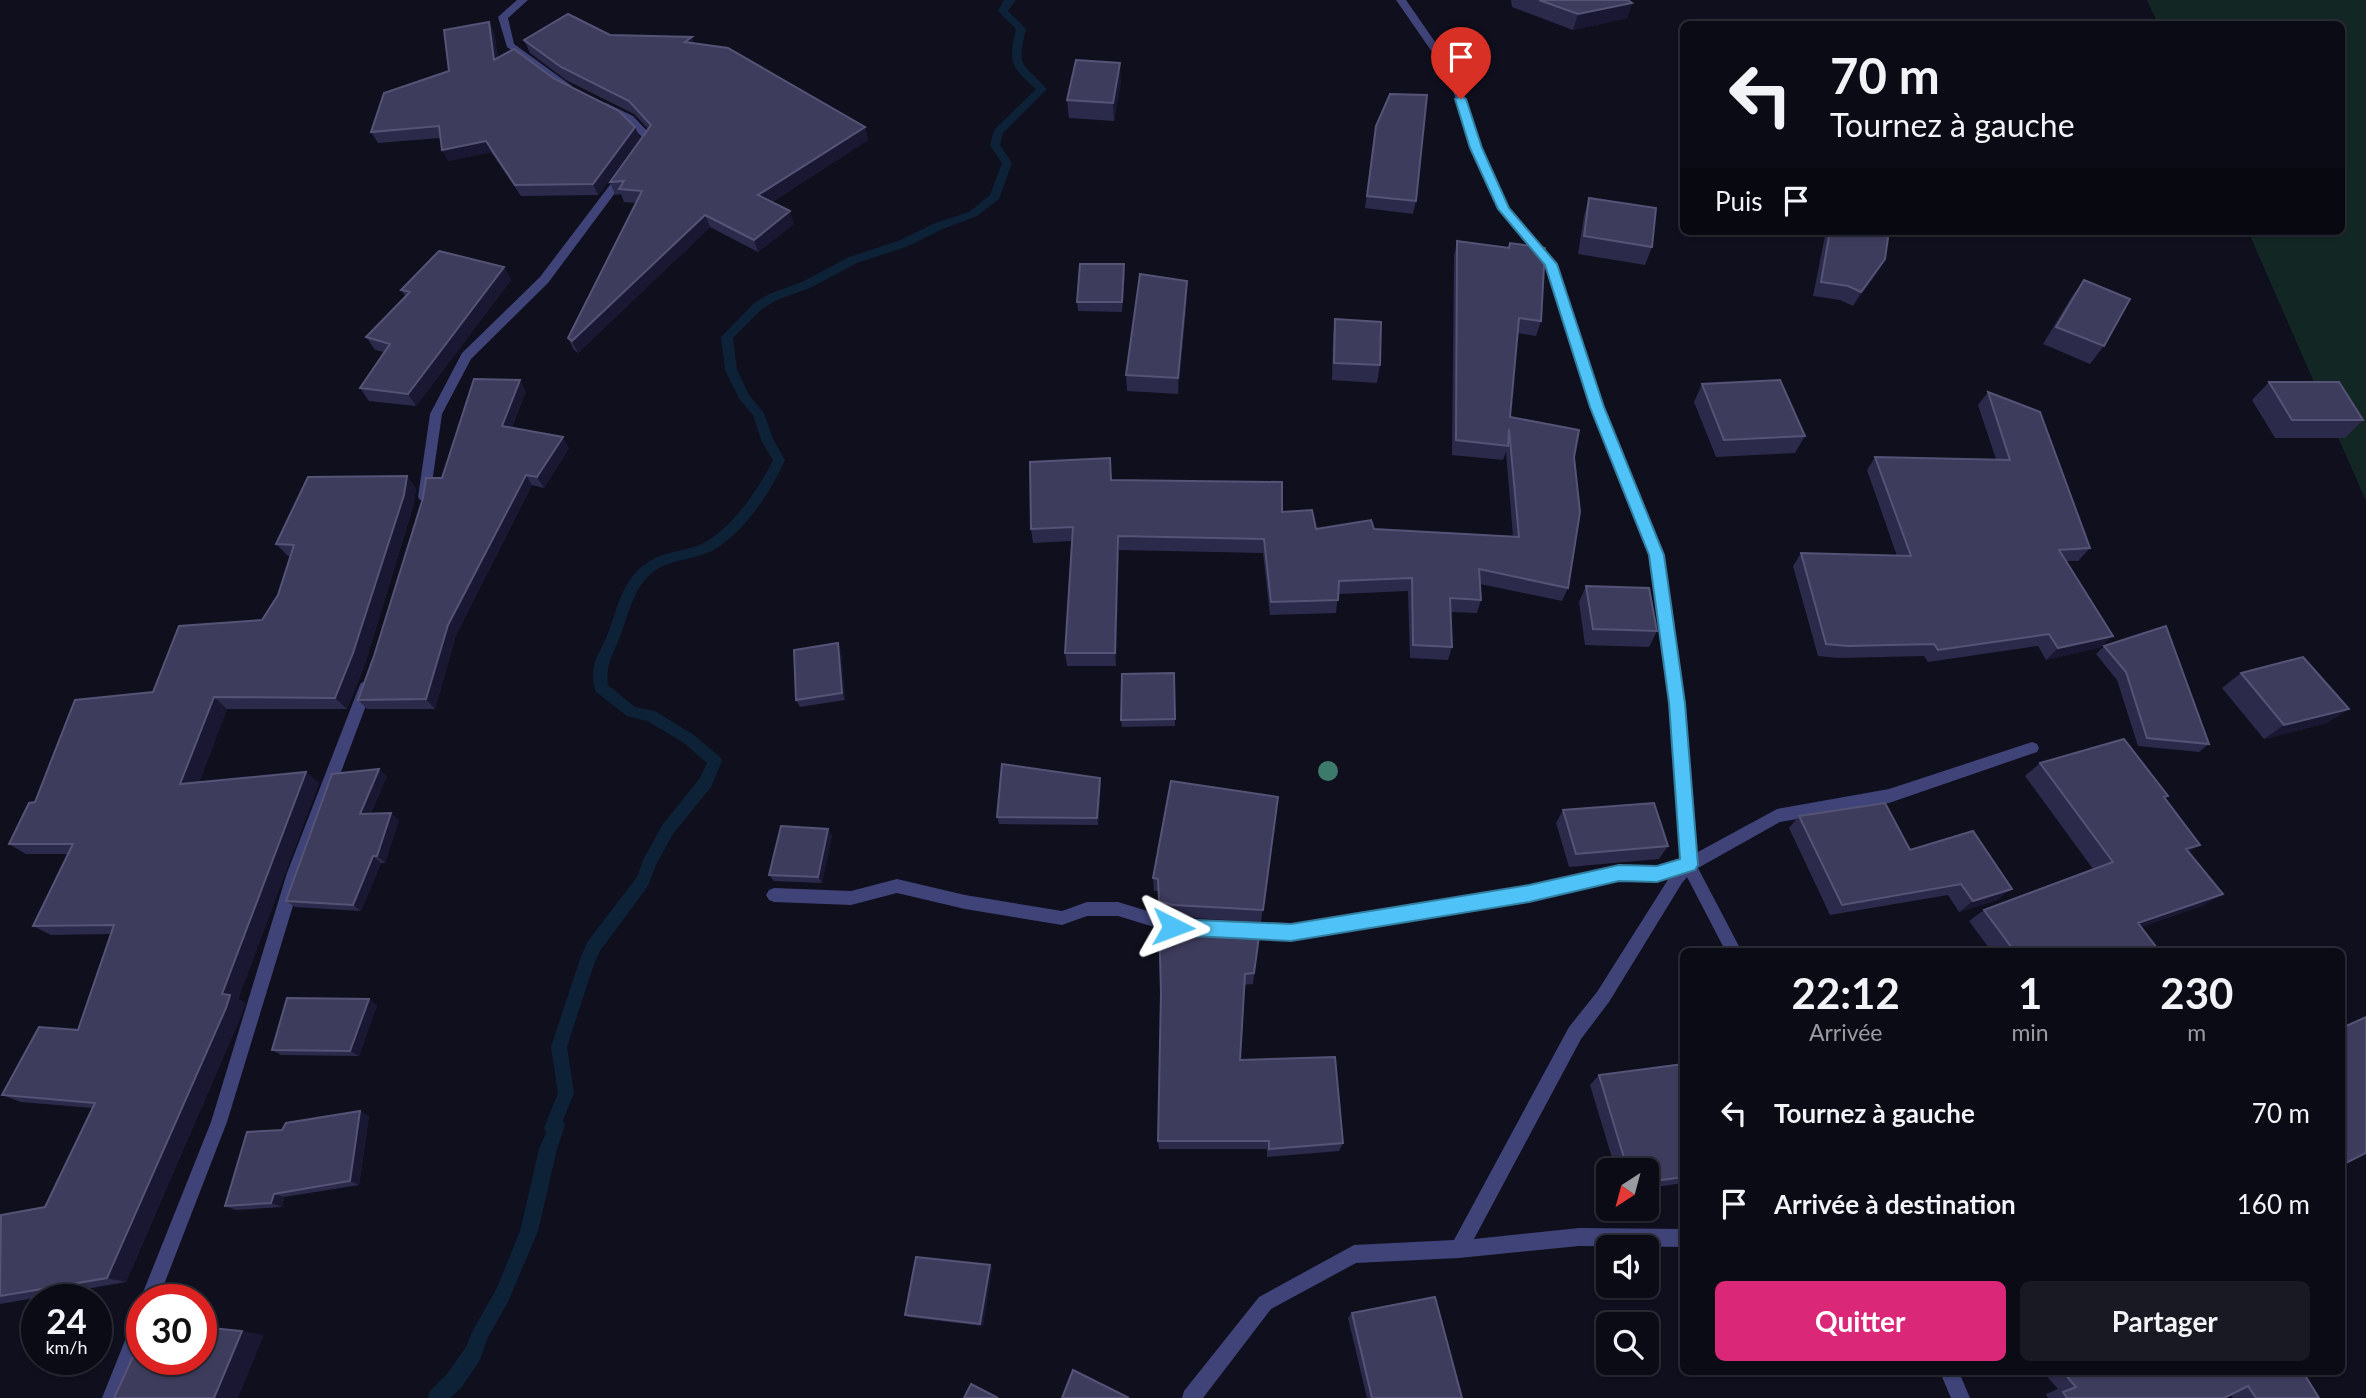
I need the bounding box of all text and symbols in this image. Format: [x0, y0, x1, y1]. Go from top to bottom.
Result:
pin [1431, 27, 1491, 99]
icon: arrive [1442, 38, 1480, 76]
text: 70 m [1830, 46, 1940, 104]
icon: left [1715, 49, 1806, 140]
text: Tournez à gauche [1830, 105, 2075, 144]
icon: arrive [1777, 182, 1815, 220]
text: Puis [1715, 185, 1763, 217]
position arrow [1136, 890, 1210, 964]
text: 22:12 [1792, 968, 1900, 1018]
text: 1 [2018, 968, 2042, 1018]
text: 230 [2160, 968, 2233, 1018]
text: Arrivée [1809, 1018, 1883, 1046]
text: min [2011, 1018, 2049, 1046]
text: m [2187, 1018, 2206, 1046]
icon: left [1715, 1094, 1753, 1132]
text: Tournez à gauche [1774, 1097, 1975, 1129]
text: 70 m [2252, 1097, 2310, 1129]
north arrow [1596, 1158, 1659, 1222]
map controls [1596, 1158, 1659, 1375]
icon: arrive [1715, 1185, 1753, 1223]
text: Arrivée à destination [1774, 1188, 2016, 1220]
text: 160 m [2237, 1188, 2310, 1220]
button: sound [1596, 1235, 1659, 1298]
button: Quitter [1715, 1281, 2006, 1361]
button: Partager [2020, 1281, 2310, 1361]
speed limit sign: 30 [126, 1284, 217, 1375]
text: 24 [46, 1299, 87, 1341]
button: search [1596, 1312, 1659, 1375]
text: km/h [45, 1336, 88, 1358]

